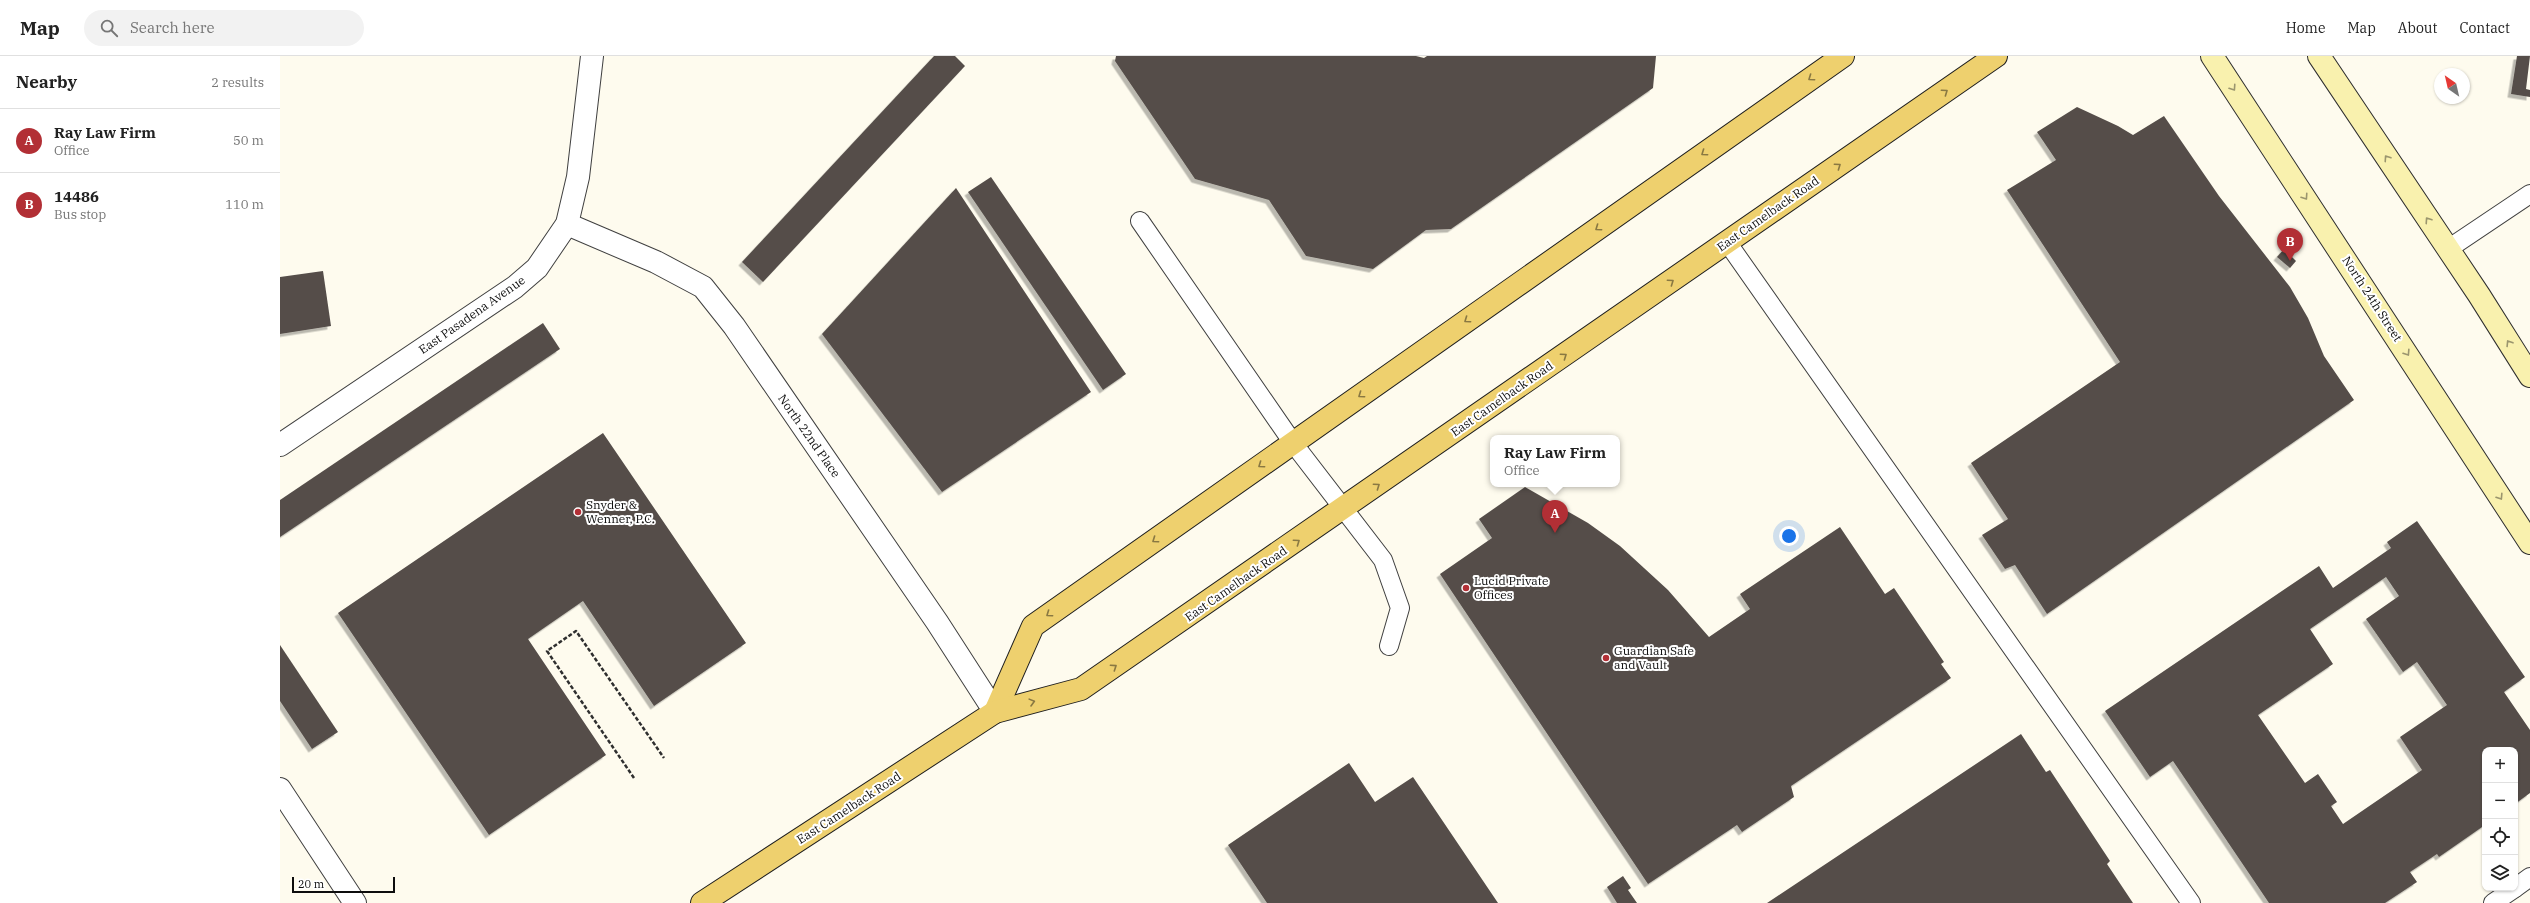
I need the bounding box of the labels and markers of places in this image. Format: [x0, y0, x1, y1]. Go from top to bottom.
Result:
pin: B [2277, 228, 2303, 261]
place label: Snyder & Wenner, P.C. [586, 497, 655, 526]
pin: A [1542, 500, 1568, 533]
marker: Snyder & Wenner, P.C. [573, 507, 583, 517]
place label: Lucid Private Offices [1474, 573, 1548, 602]
marker: Lucid Private Offices [1461, 583, 1471, 593]
place label: Guardian Safe and Vault [1614, 643, 1694, 672]
marker: Guardian Safe and Vault [1601, 653, 1611, 663]

